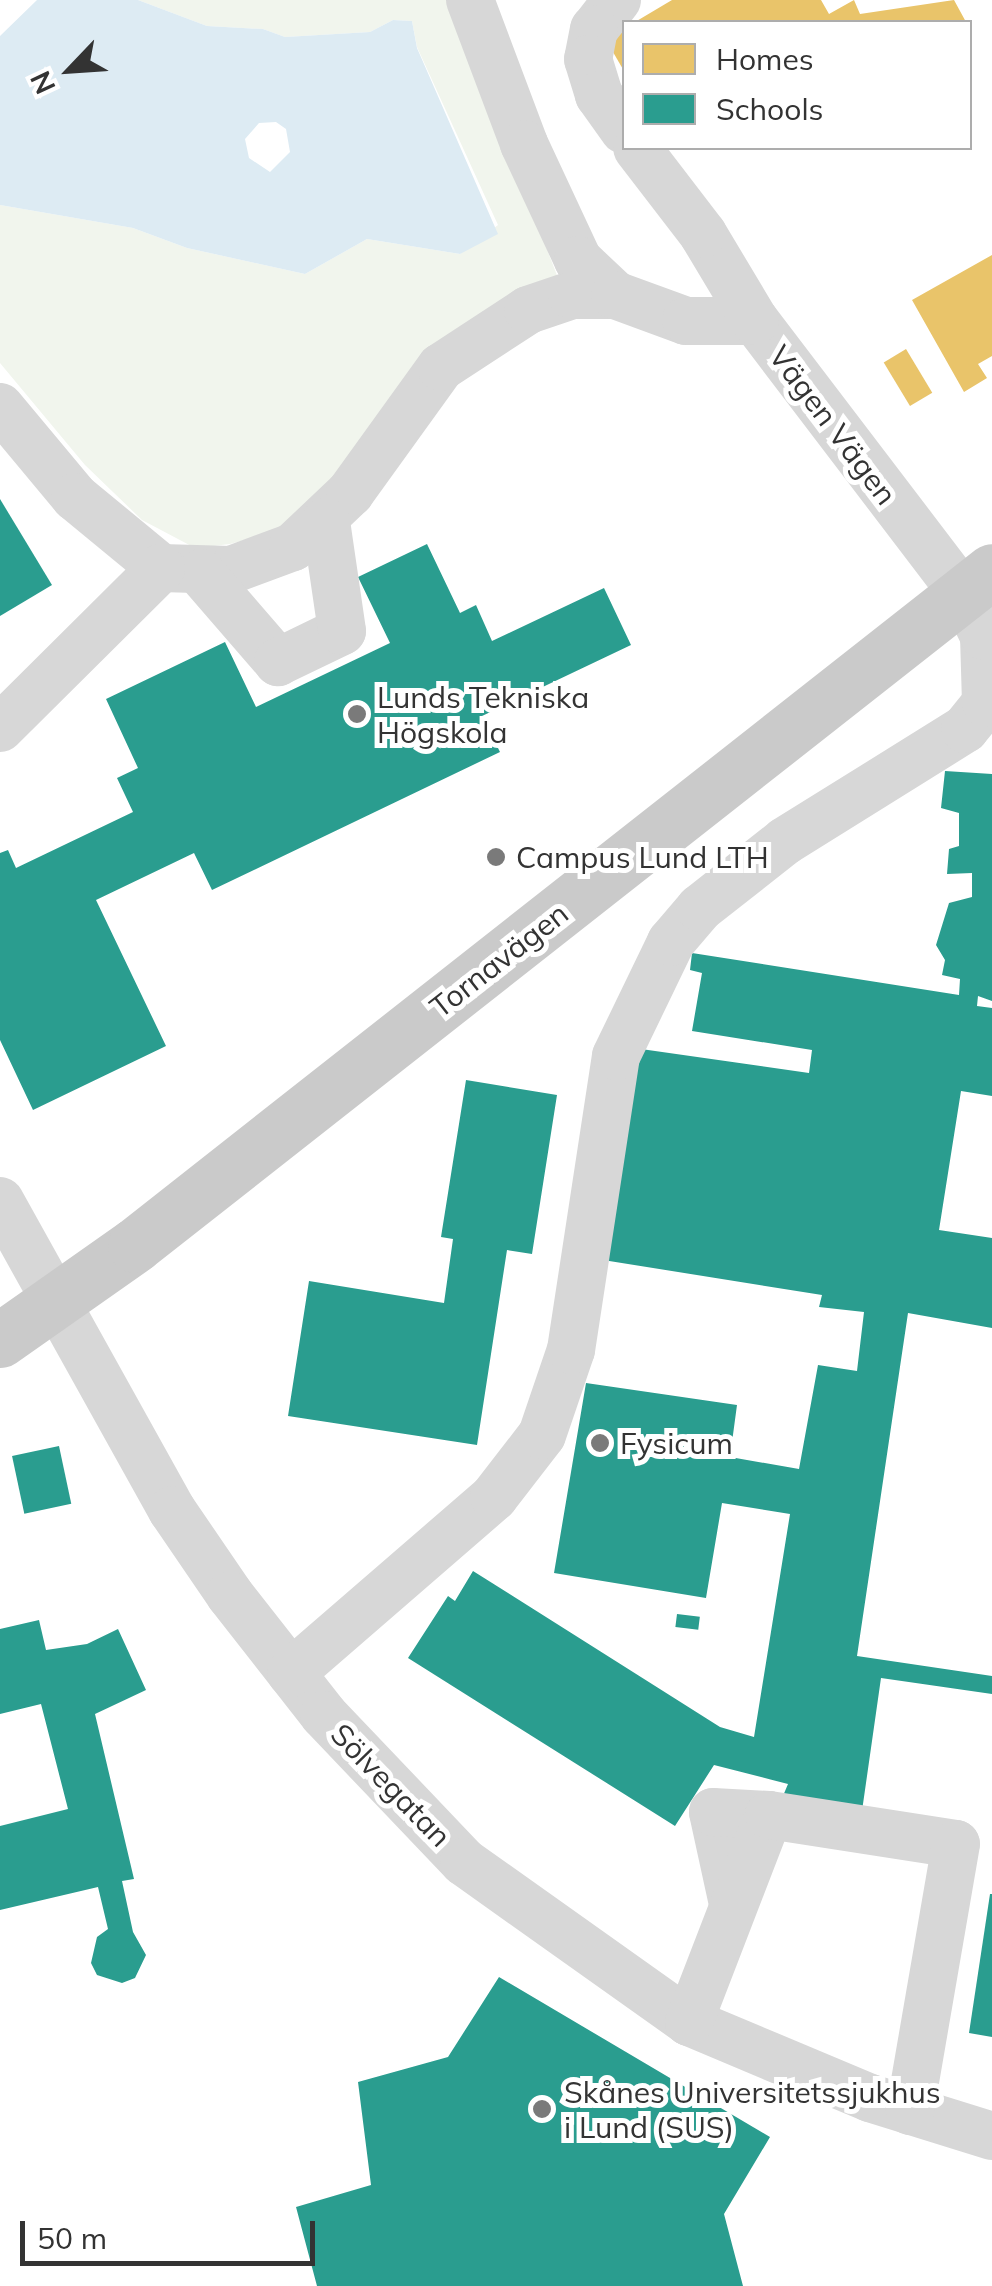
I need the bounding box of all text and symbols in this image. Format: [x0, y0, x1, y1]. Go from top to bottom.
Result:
north arrow [20, 20, 120, 120]
legend [622, 20, 972, 150]
text: Homes [716, 40, 814, 78]
text: N [22, 66, 63, 100]
text: Schools [716, 90, 823, 128]
street label: Vägen Vägen [762, 338, 904, 512]
place label: Lunds Tekniska Högskola [377, 679, 589, 750]
marker: Lunds Tekniska Högskola [346, 703, 368, 725]
place label: Campus Lund LTH [516, 839, 769, 875]
marker: Campus Lund LTH [485, 846, 507, 868]
street label: Tornavägen [423, 895, 575, 1025]
place label: Fysicum [620, 1425, 733, 1461]
marker: Fysicum [589, 1432, 611, 1454]
street label: Sölvegatan [323, 1716, 459, 1854]
place label: Skånes Universitetssjukhus i Lund (SUS) [564, 2074, 941, 2144]
marker: Skånes Universitetssjukhus i Lund (SUS) [529, 2096, 555, 2122]
scale bar [25, 2201, 320, 2263]
text: 50 m [37, 2219, 107, 2257]

